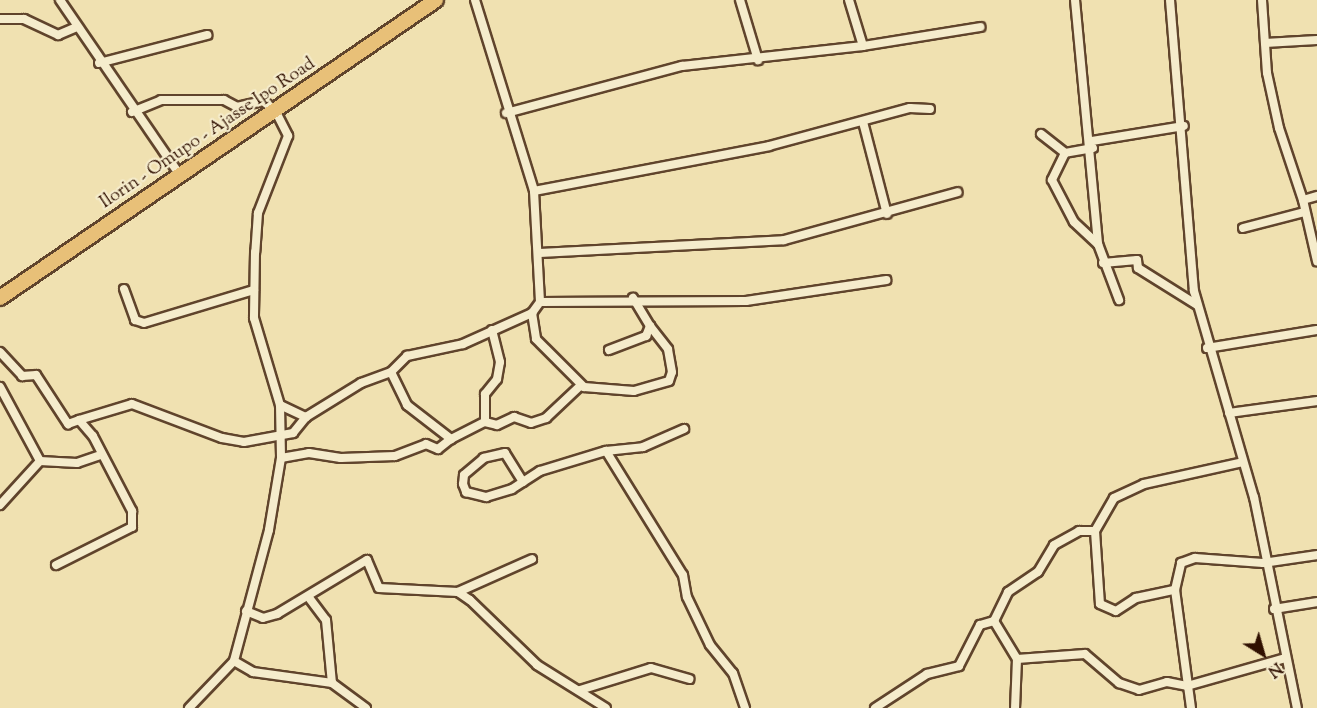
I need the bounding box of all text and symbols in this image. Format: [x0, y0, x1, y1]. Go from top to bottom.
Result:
street label: Ilorin - Omupo - Ajasse Ipo Road [96, 54, 320, 214]
north arrow [1233, 624, 1293, 684]
text: N [1262, 656, 1286, 682]

